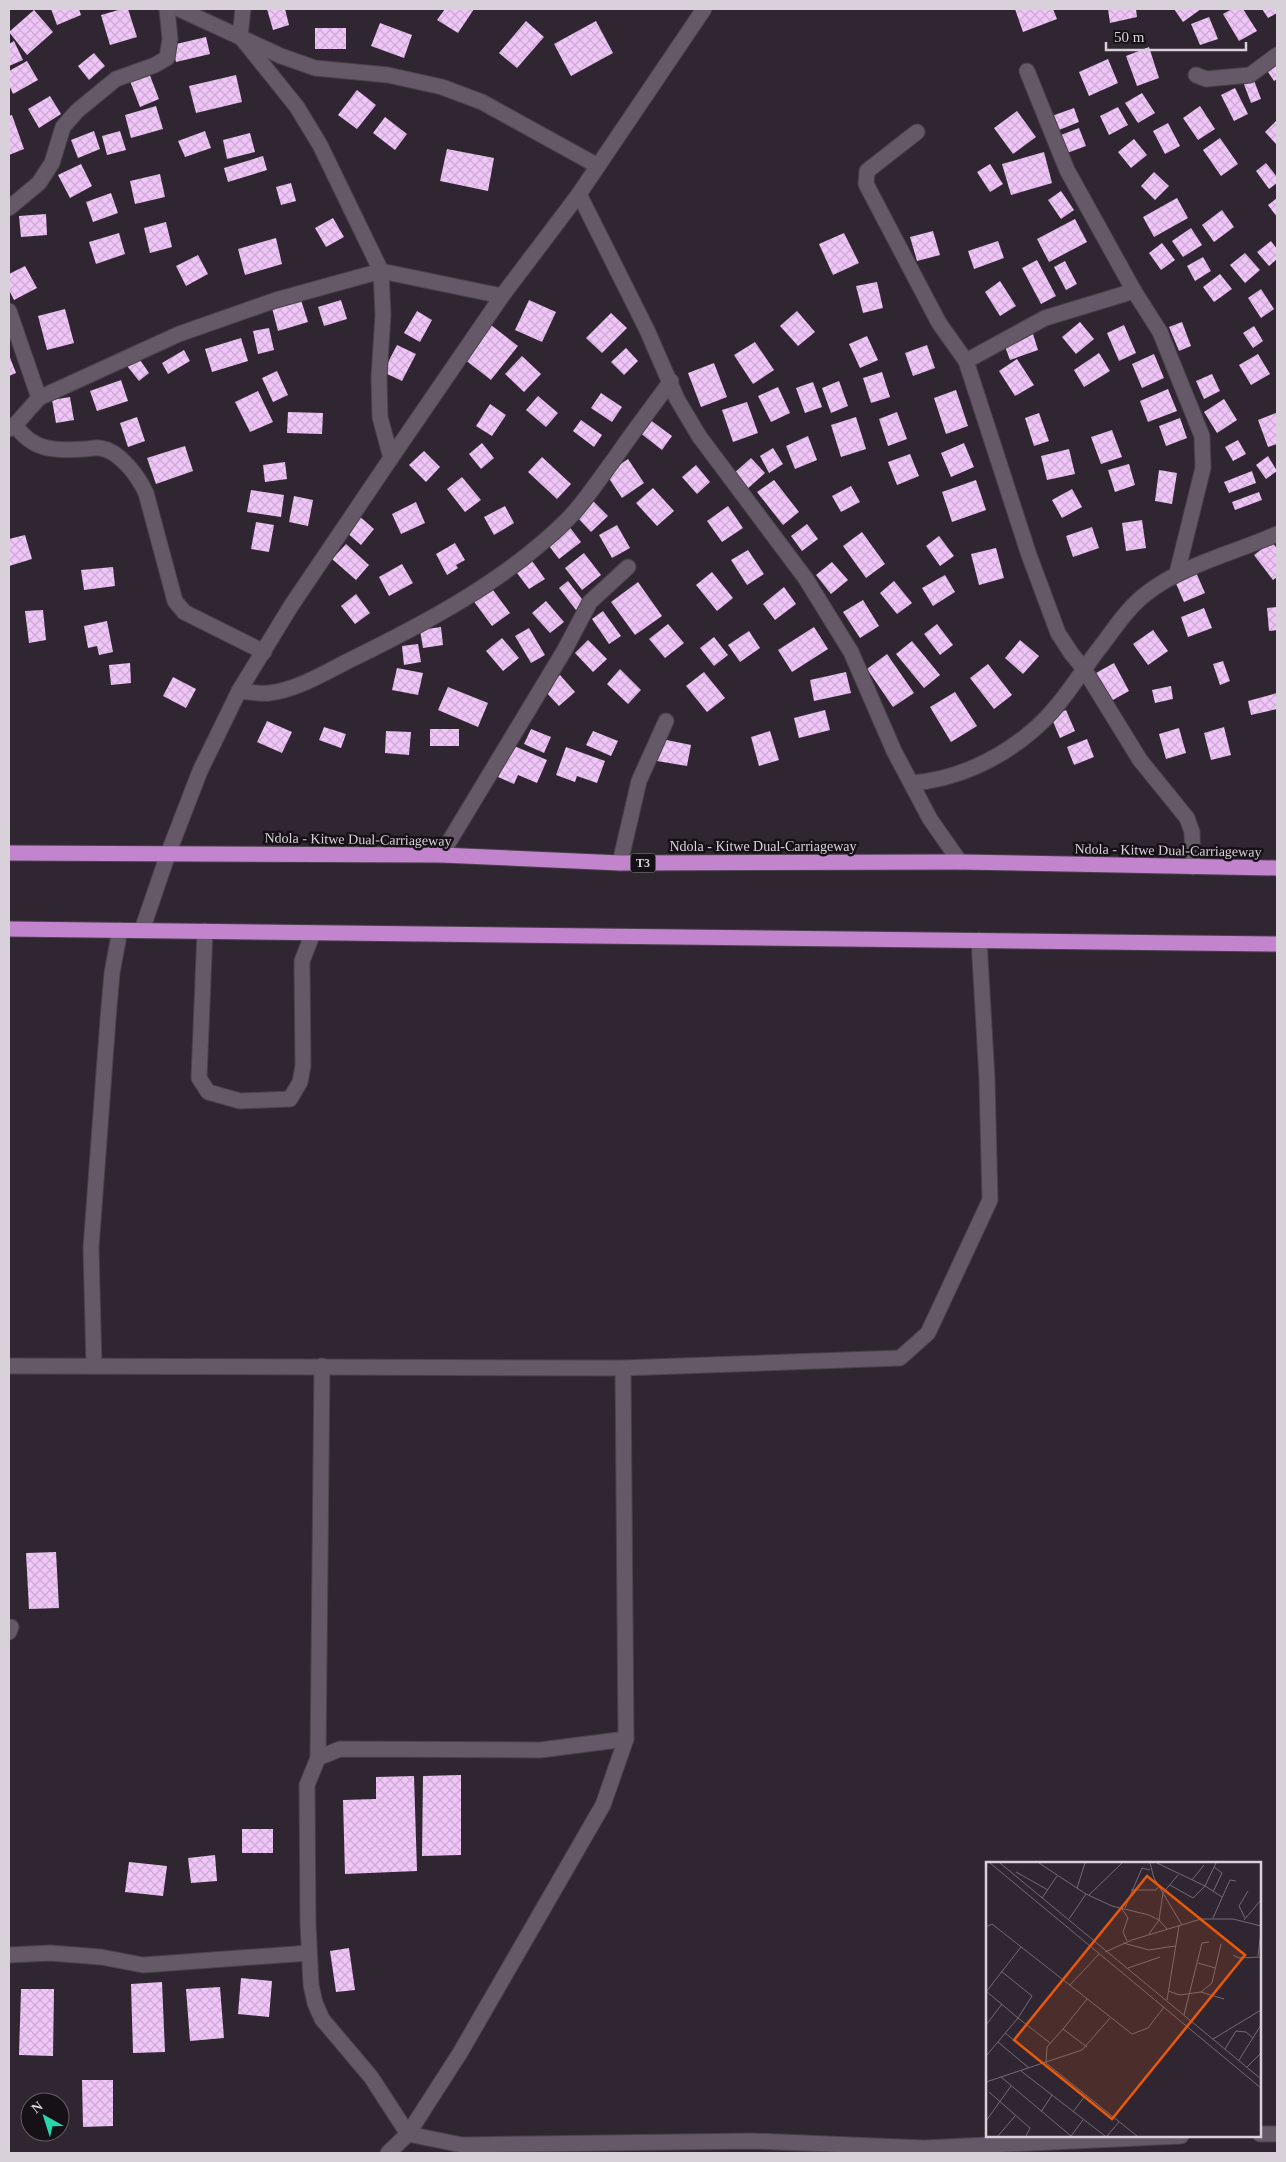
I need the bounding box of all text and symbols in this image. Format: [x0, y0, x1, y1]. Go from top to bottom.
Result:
scale bar [1106, 20, 1246, 52]
text: 50 m [1114, 29, 1145, 45]
street label: Ndola - Kitwe Dual-Carriageway [264, 830, 452, 849]
street label: Ndola - Kitwe Dual-Carriageway [670, 839, 856, 854]
street label: Ndola - Kitwe Dual-Carriageway [1074, 841, 1262, 860]
road number: T3 [630, 854, 656, 872]
inset map [986, 1862, 1261, 2137]
north arrow [20, 2092, 70, 2142]
text: N [28, 2098, 46, 2116]

